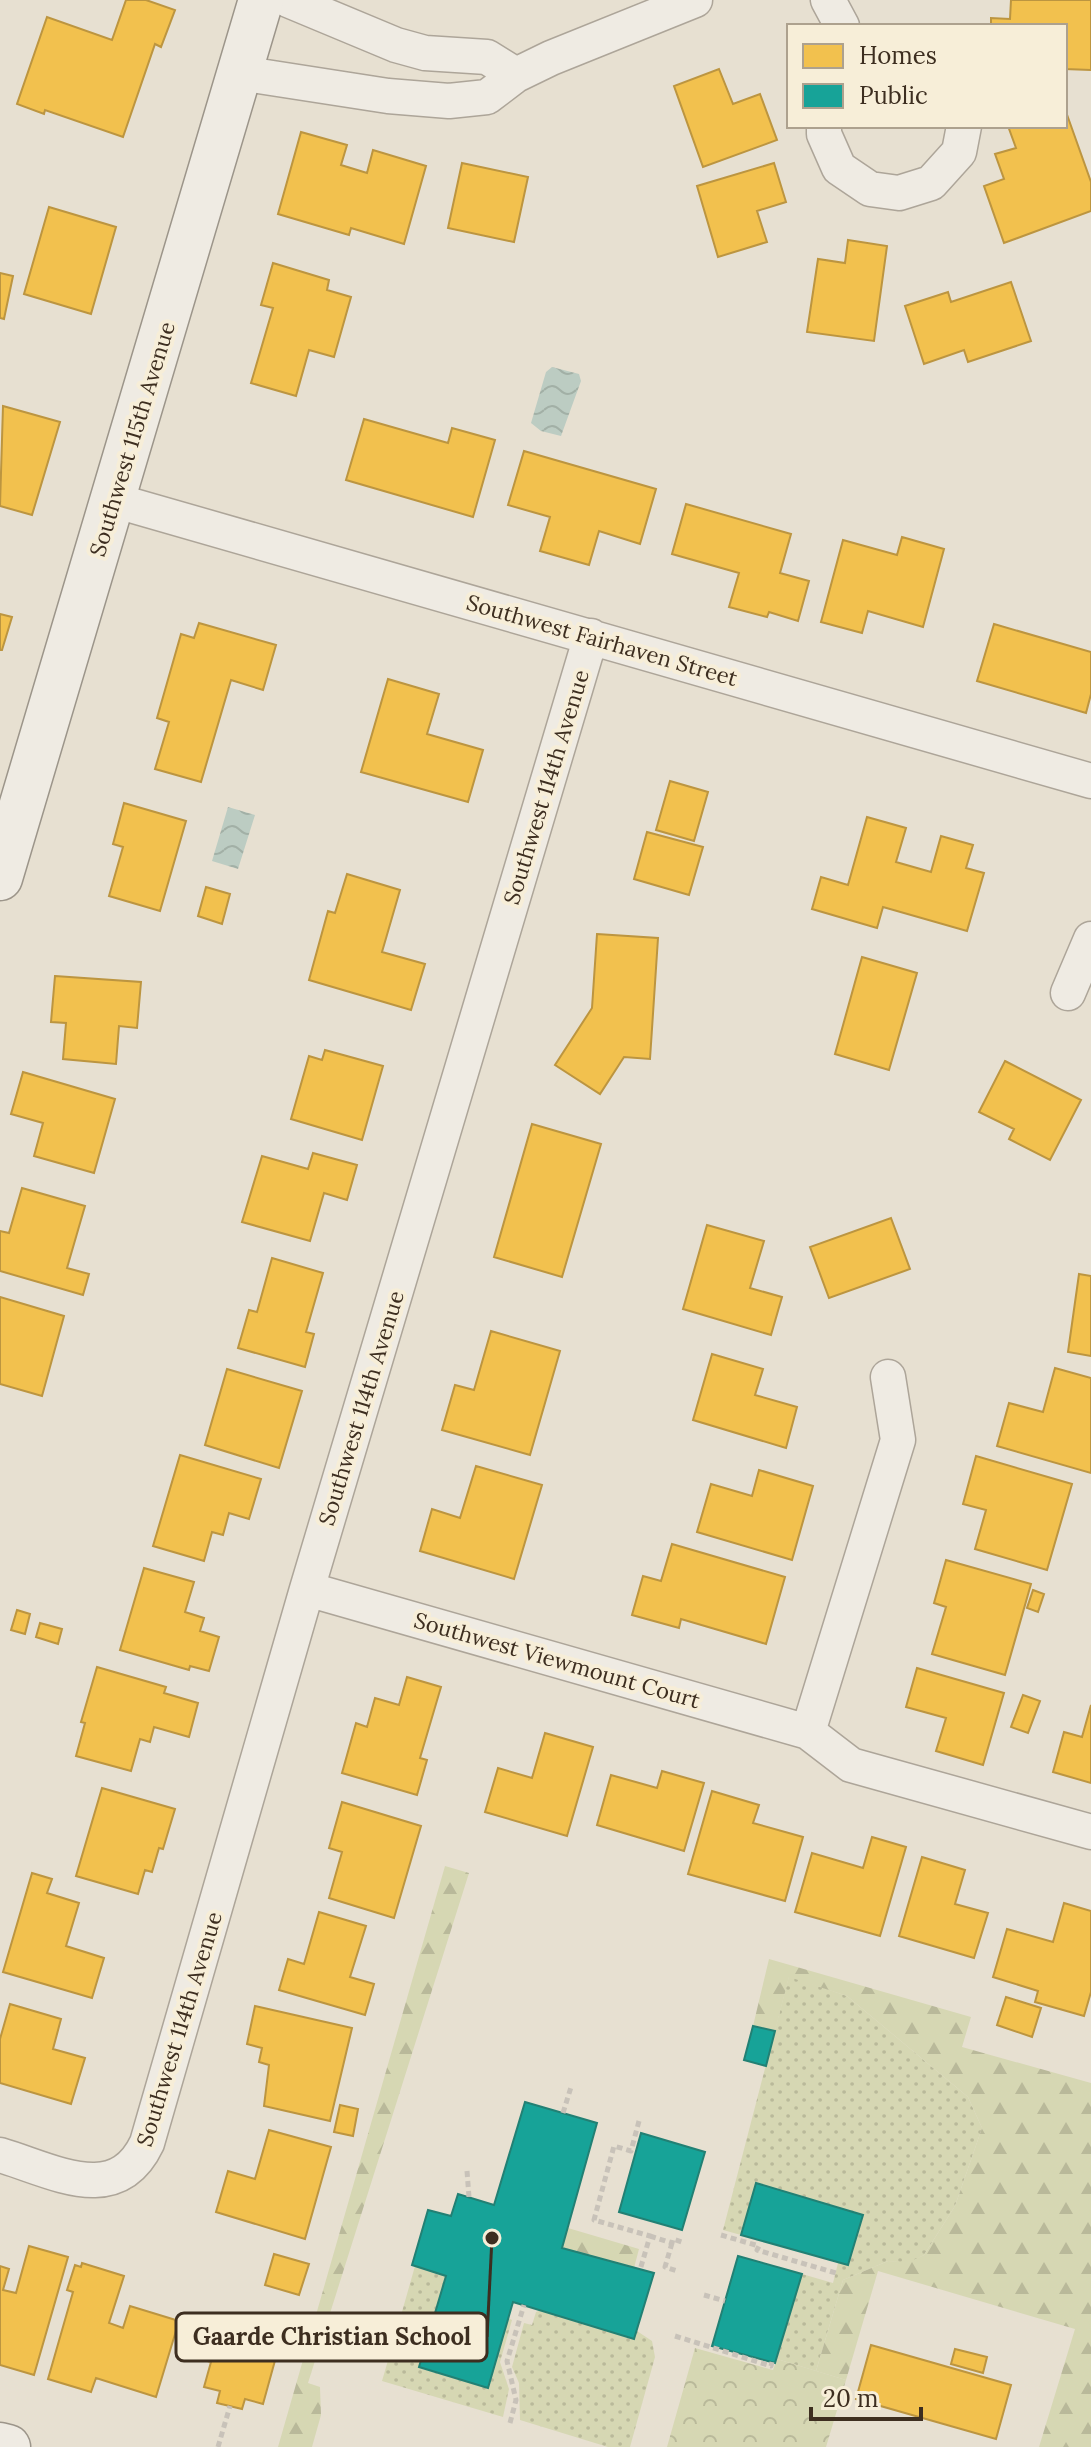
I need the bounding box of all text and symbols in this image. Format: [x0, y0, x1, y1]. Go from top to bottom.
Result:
legend [787, 24, 1067, 128]
text: Homes [859, 40, 937, 71]
text: Public [859, 80, 928, 111]
street label: Southwest 115th Avenue [83, 318, 181, 560]
street label: Southwest Fairhaven Street [463, 588, 741, 692]
street label: Southwest 114th Avenue [497, 666, 595, 908]
street label: Southwest 114th Avenue [312, 1287, 410, 1529]
street label: Southwest Viewmount Court [411, 1606, 704, 1714]
street label: Southwest 114th Avenue [130, 1908, 228, 2150]
callout: Gaarde Christian School [176, 2313, 487, 2361]
text: Gaarde Christian School [193, 2321, 471, 2352]
scale bar [811, 2371, 921, 2421]
text: 20 m [823, 2383, 879, 2414]

